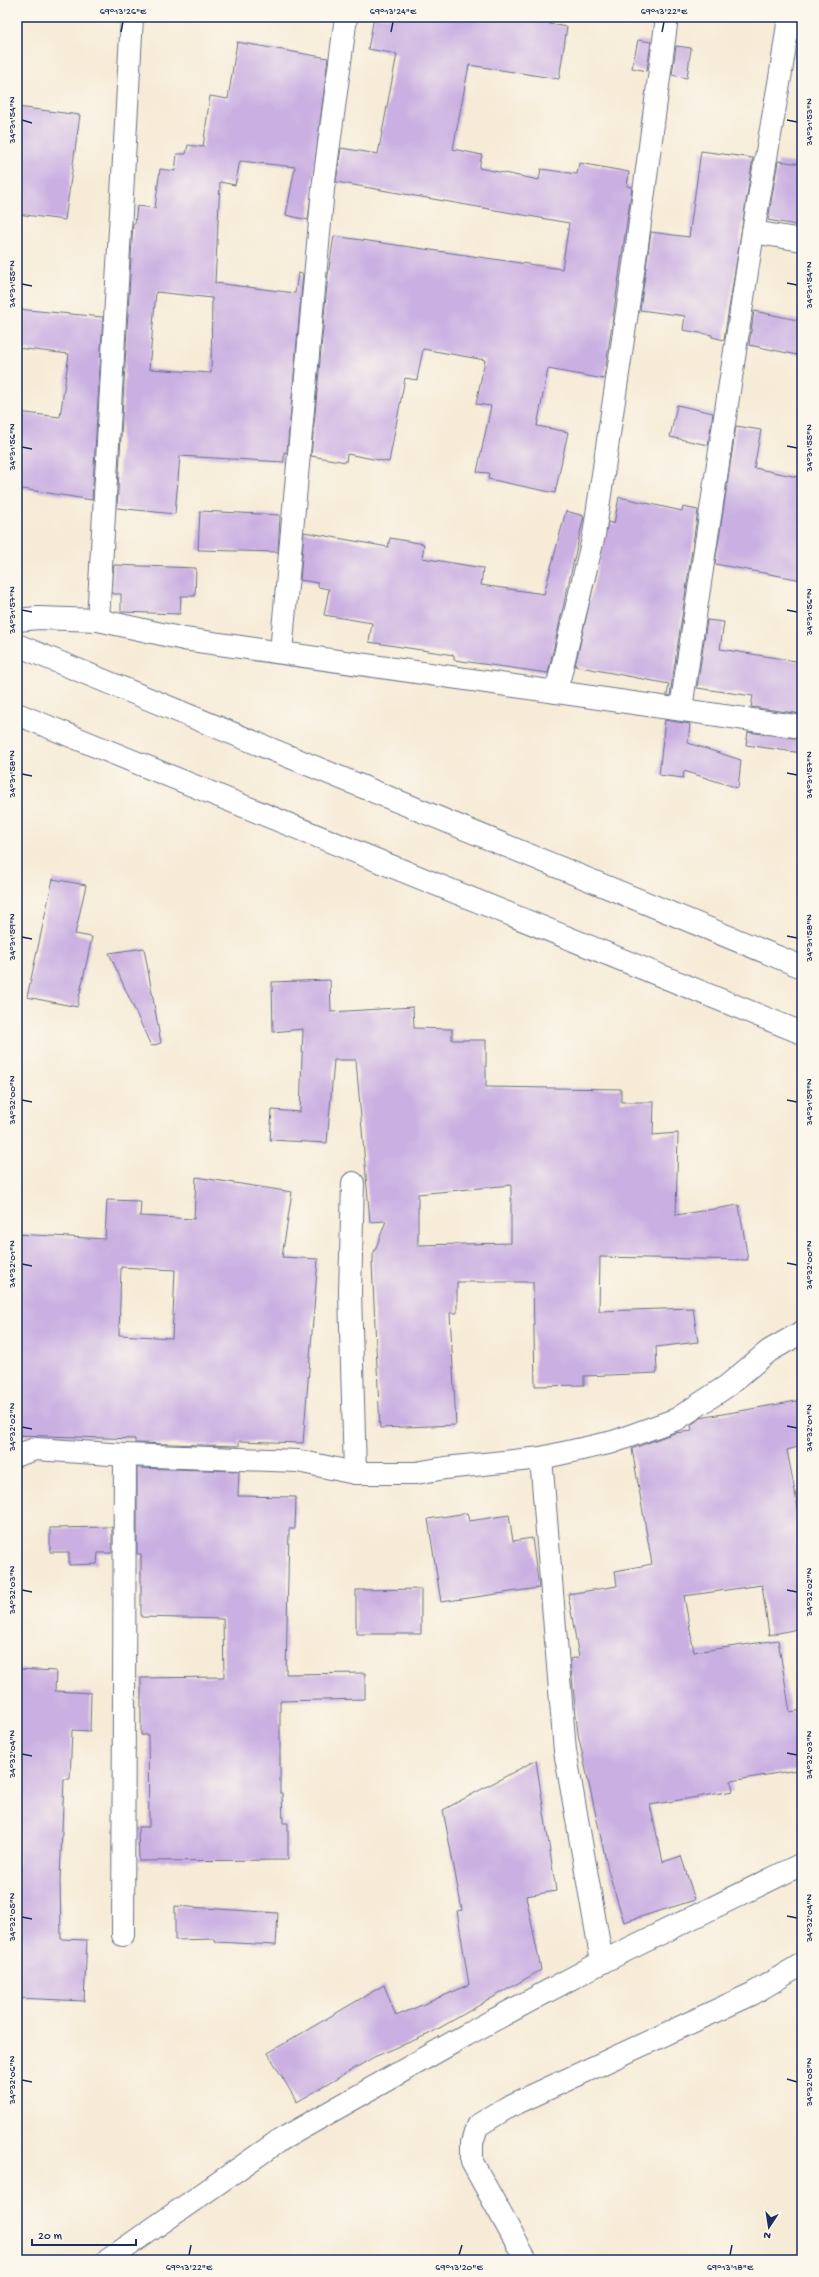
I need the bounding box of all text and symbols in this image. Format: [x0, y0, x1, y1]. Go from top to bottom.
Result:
text: 69°13'26"E [100, 6, 147, 18]
text: 69°13'24"E [370, 6, 417, 18]
text: 69°13'22"E [641, 6, 688, 18]
text: 34°31'54"N [7, 96, 19, 144]
text: 34°31'53"N [804, 98, 816, 147]
text: 34°31'55"N [7, 260, 19, 309]
text: 34°31'54"N [804, 261, 816, 309]
text: 34°31'56"N [7, 423, 19, 472]
text: 34°31'55"N [804, 424, 816, 473]
text: 34°31'57"N [7, 586, 19, 635]
text: 34°31'56"N [804, 588, 816, 637]
text: 34°31'58"N [7, 750, 19, 799]
text: 34°31'57"N [804, 751, 816, 800]
text: 34°31'59"N [7, 913, 19, 962]
text: 34°31'58"N [804, 914, 816, 963]
text: 34°32'00"N [7, 1075, 19, 1126]
text: 34°31'59"N [804, 1078, 816, 1127]
text: 34°32'01"N [7, 1240, 19, 1289]
text: 34°32'00"N [804, 1240, 816, 1291]
text: 34°32'02"N [7, 1402, 19, 1452]
text: 34°32'01"N [804, 1404, 816, 1453]
text: 34°32'03"N [7, 1565, 19, 1615]
text: 34°32'02"N [804, 1567, 816, 1617]
text: 34°32'04"N [7, 1729, 19, 1779]
text: 34°32'03"N [804, 1730, 816, 1780]
text: 34°32'05"N [7, 1892, 19, 1942]
text: 34°32'04"N [804, 1893, 816, 1943]
text: 34°32'06"N [7, 2055, 19, 2105]
text: 34°32'05"N [804, 2057, 816, 2107]
north arrow [749, 2207, 789, 2247]
scale bar [32, 2221, 136, 2247]
text: N [763, 2228, 772, 2241]
text: 20 m [38, 2230, 63, 2244]
text: 69°13'22"E [166, 2262, 213, 2274]
text: 69°13'20"E [435, 2262, 483, 2274]
text: 69°13'18"E [707, 2262, 754, 2274]

